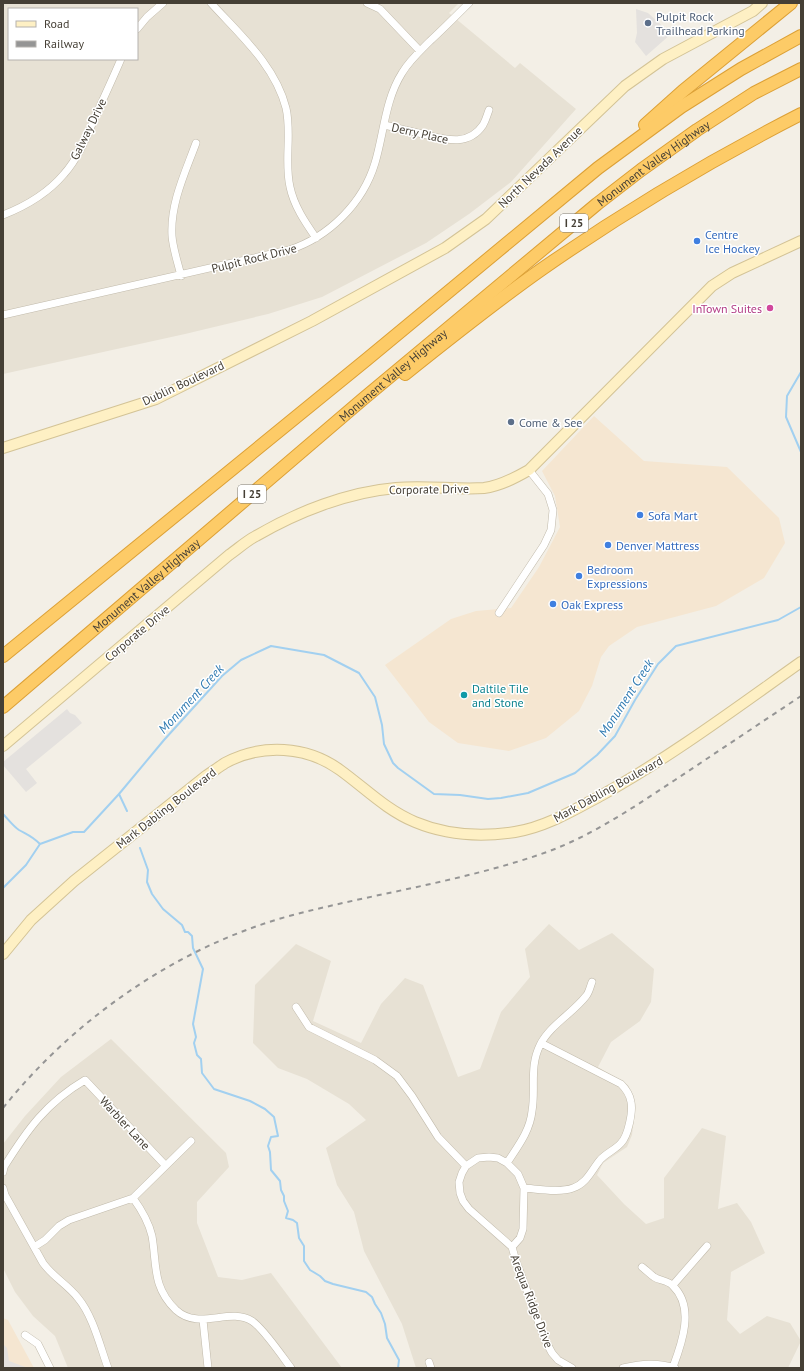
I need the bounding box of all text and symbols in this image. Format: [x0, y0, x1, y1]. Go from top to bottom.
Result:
legend [8, 8, 138, 60]
place label: Pulpit Rock Trailhead Parking [656, 9, 745, 38]
text: Road [44, 16, 69, 31]
marker: Pulpit Rock Trailhead Parking [643, 18, 653, 28]
text: Railway [44, 36, 84, 51]
street label: Galway Drive [67, 96, 109, 162]
street label: Monument Valley Highway [594, 116, 713, 209]
street label: Derry Place [390, 119, 450, 147]
street label: North Nevada Avenue [495, 123, 585, 211]
road number: I 25 [560, 214, 588, 232]
place label: Centre Ice Hockey [705, 227, 760, 256]
marker: Centre Ice Hockey [692, 236, 702, 246]
street label: Pulpit Rock Drive [210, 240, 298, 276]
place label: InTown Suites [692, 301, 762, 316]
marker: InTown Suites [765, 303, 775, 313]
street label: Monument Valley Highway [335, 325, 450, 424]
street label: Dublin Boulevard [140, 357, 226, 409]
place label: Come & See [519, 415, 582, 430]
marker: Come & See [506, 417, 516, 427]
street label: Corporate Drive [389, 481, 469, 497]
road number: I 25 [238, 485, 266, 503]
place label: Sofa Mart [648, 508, 698, 523]
marker: Sofa Mart [635, 510, 645, 520]
street label: Monument Valley Highway [89, 534, 203, 635]
place label: Denver Mattress [616, 538, 699, 553]
marker: Denver Mattress [603, 540, 613, 550]
place label: Bedroom Expressions [587, 562, 648, 591]
marker: Bedroom Expressions [574, 571, 584, 581]
place label: Oak Express [561, 597, 623, 612]
marker: Oak Express [548, 599, 558, 609]
street label: Corporate Drive [102, 602, 172, 664]
water label: Monument Creek [595, 655, 658, 740]
water label: Monument Creek [155, 660, 228, 737]
place label: Daltile Tile and Stone [472, 681, 529, 710]
marker: Daltile Tile and Stone [459, 690, 469, 700]
street label: Mark Dabling Boulevard [551, 753, 665, 825]
street label: Mark Dabling Boulevard [113, 764, 219, 852]
street label: Warbler Lane [97, 1093, 153, 1153]
street label: Arequa Ridge Drive [507, 1252, 557, 1350]

